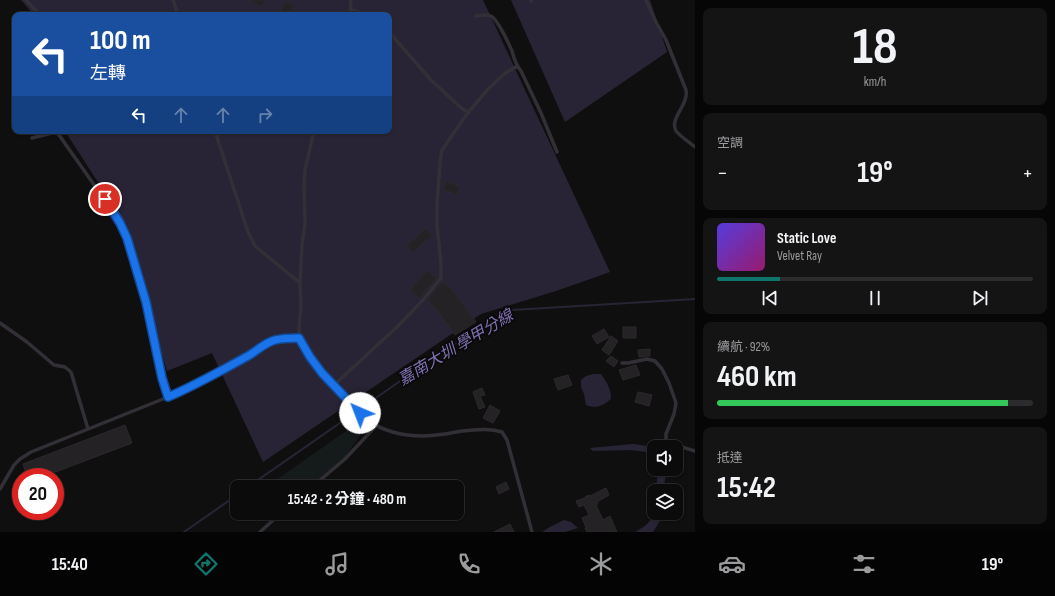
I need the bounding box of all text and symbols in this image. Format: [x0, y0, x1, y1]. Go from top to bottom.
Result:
text: 18 [853, 16, 897, 79]
text: 100 m [90, 24, 151, 57]
icon: left [24, 28, 76, 80]
text: 左轉 [90, 63, 126, 84]
text: km/h [864, 74, 886, 90]
icon: left [128, 104, 150, 126]
icon: ahead [170, 104, 192, 126]
icon: ahead [212, 104, 234, 126]
icon: right [254, 104, 276, 126]
text: 空調 [717, 135, 743, 151]
text: 19° [857, 155, 893, 191]
text: − [717, 160, 728, 187]
text: + [1022, 160, 1033, 187]
pin [88, 182, 122, 216]
icon: arrive [94, 188, 116, 210]
text: Static Love [777, 229, 836, 248]
text: Velvet Ray [777, 248, 822, 264]
icon: previous [759, 287, 781, 309]
icon: pause [864, 287, 886, 309]
icon: next [969, 287, 991, 309]
water label: 嘉南大圳 學甲分線 [395, 305, 519, 390]
text: 續航 · 92% [717, 339, 770, 355]
text: 460 km [717, 359, 797, 395]
position arrow [339, 392, 381, 434]
map controls [647, 440, 683, 520]
button: sound [647, 440, 683, 476]
text: 抵達 [717, 450, 743, 466]
speed limit sign: 20 [12, 468, 64, 520]
text: 15:42 [717, 470, 776, 506]
button: layers [647, 484, 683, 520]
text: 15:42 · 2 分鐘 · 480 m [288, 490, 406, 509]
icon: directions [192, 550, 220, 578]
icon: music [323, 550, 351, 578]
icon: phone [455, 550, 483, 578]
icon: climate [587, 550, 615, 578]
icon: car [718, 550, 746, 578]
icon: filters [850, 550, 878, 578]
text: 15:40 [52, 554, 88, 575]
text: 19° [982, 554, 1003, 575]

